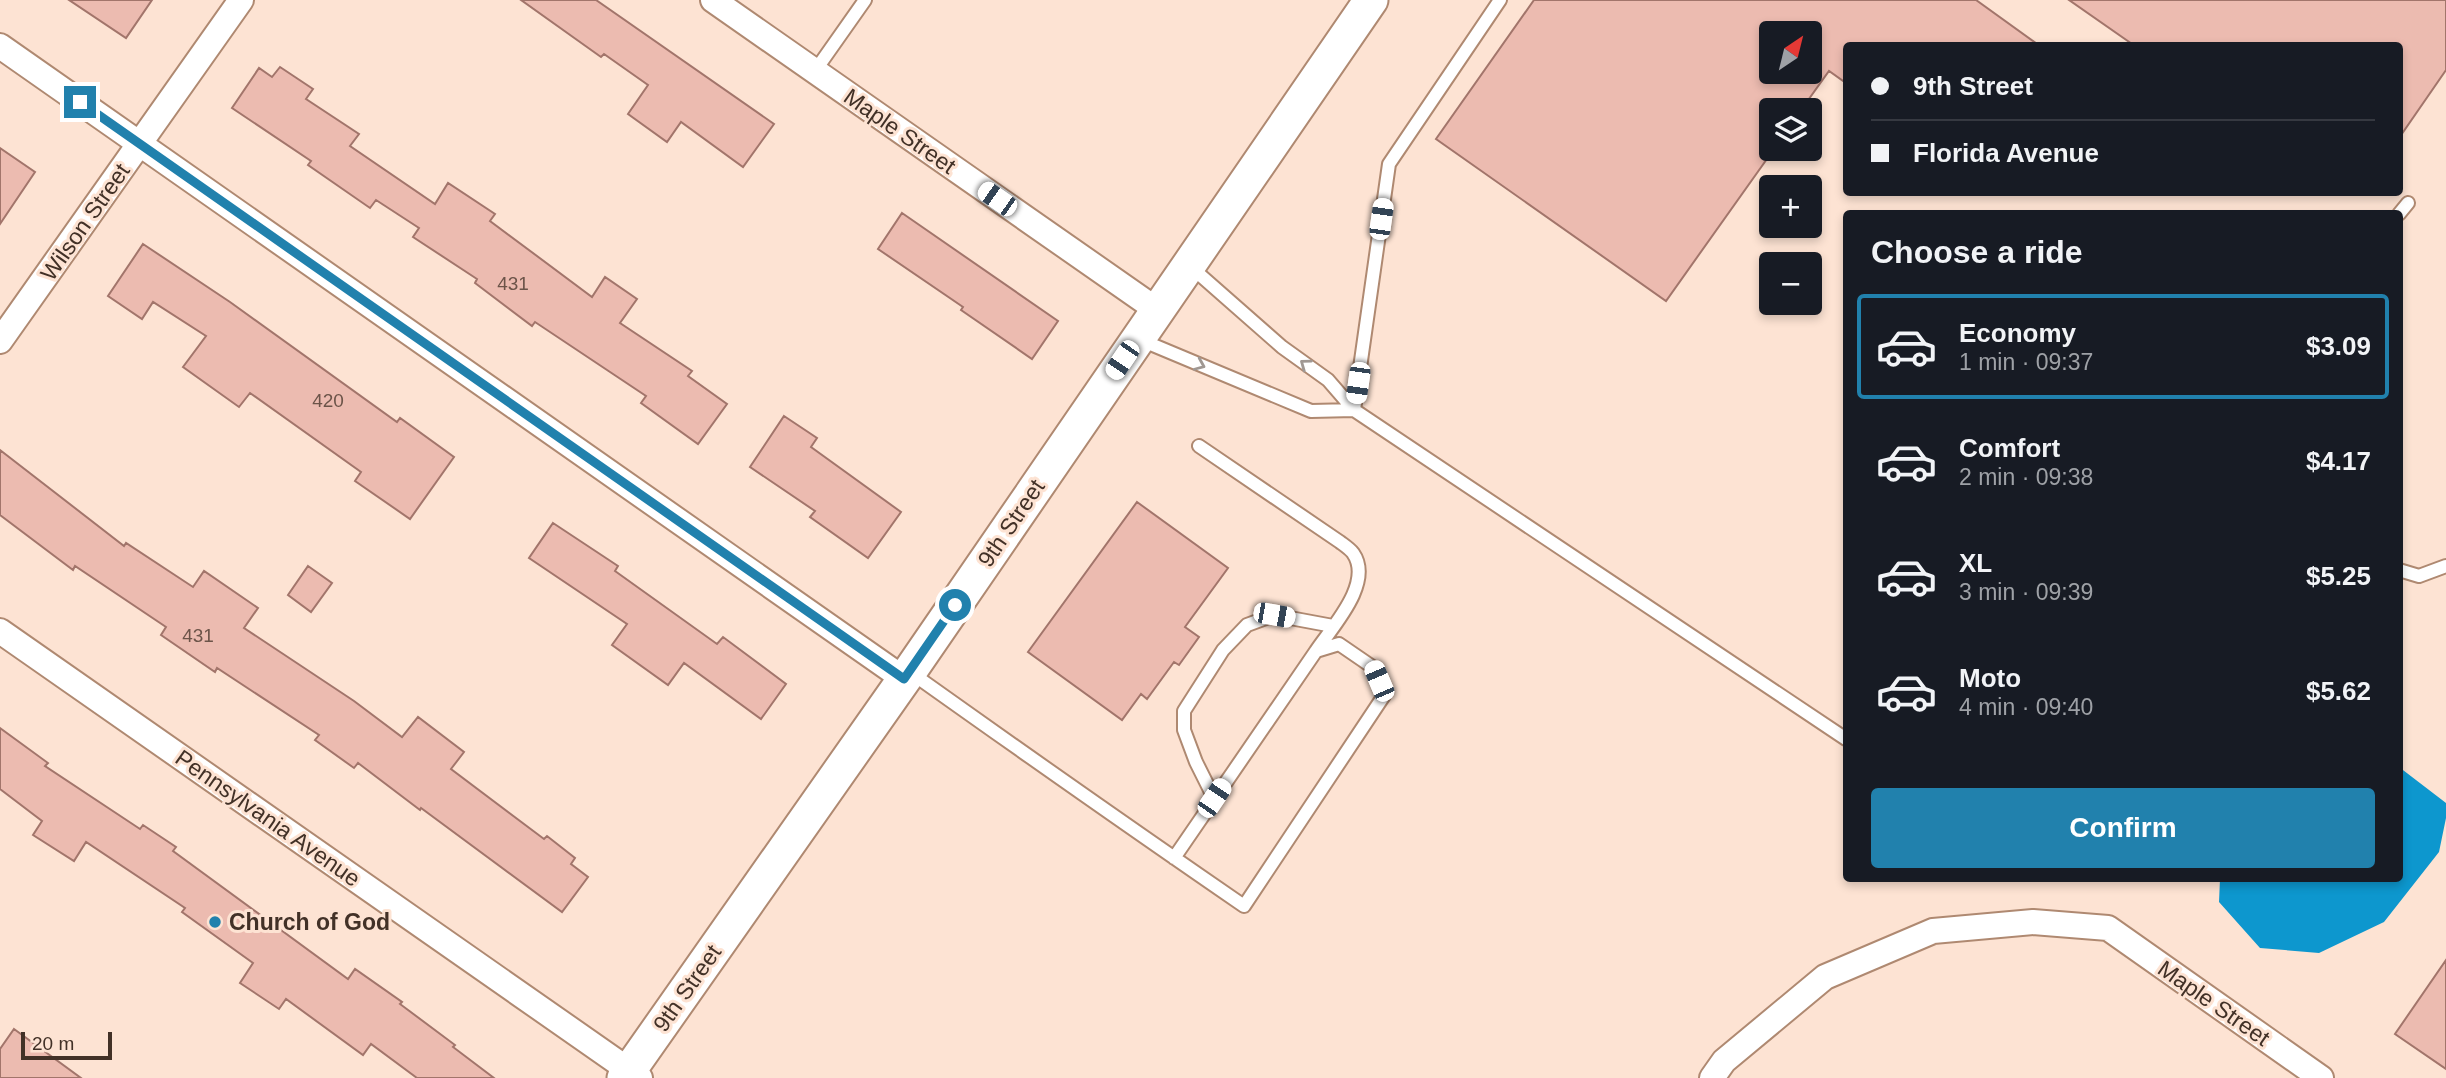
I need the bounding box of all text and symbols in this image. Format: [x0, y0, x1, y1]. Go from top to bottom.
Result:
north arrow [1759, 21, 1822, 84]
map controls [1759, 21, 1822, 315]
text: 9th Street [1913, 71, 2033, 101]
street label: Maple Street [839, 83, 961, 179]
route end [64, 86, 96, 118]
button: layers [1759, 98, 1822, 161]
text: Florida Avenue [1913, 138, 2099, 168]
street label: Wilson Street [35, 158, 135, 285]
button: + [1759, 175, 1822, 238]
car [974, 178, 1021, 220]
car [1368, 197, 1395, 241]
text: Choose a ride [1871, 234, 2083, 270]
button: − [1759, 252, 1822, 315]
house number: 431 [497, 273, 529, 294]
icon: car [1875, 315, 1938, 378]
text: Economy [1959, 318, 2076, 348]
text: $3.09 [2306, 331, 2371, 361]
car [1102, 337, 1143, 383]
text: 1 min · 09:37 [1959, 349, 2093, 375]
one-way arrow [1193, 357, 1206, 371]
one-way arrow [1300, 359, 1312, 372]
car [1345, 361, 1372, 405]
house number: 420 [312, 390, 344, 411]
icon: car [1875, 430, 1938, 493]
text: Comfort [1959, 433, 2060, 463]
text: $4.17 [2306, 446, 2371, 476]
text: 2 min · 09:38 [1959, 464, 2093, 490]
street label: 9th Street [972, 474, 1050, 572]
icon: car [1875, 545, 1938, 608]
text: XL [1959, 548, 1992, 578]
text: $5.25 [2306, 561, 2371, 591]
text: 3 min · 09:39 [1959, 579, 2093, 605]
route start [939, 589, 971, 621]
car [1252, 601, 1297, 629]
house number: 431 [182, 625, 214, 646]
car [1362, 658, 1397, 704]
icon: car [1875, 660, 1938, 723]
text: Moto [1959, 663, 2021, 693]
text: $5.62 [2306, 676, 2371, 706]
text: 4 min · 09:40 [1959, 694, 2093, 720]
street label: Pennsylvania Avenue [171, 744, 365, 892]
car [1194, 775, 1235, 821]
button: Confirm [1871, 788, 2375, 868]
place label: Church of God [229, 909, 390, 935]
marker: Church of God [207, 914, 223, 930]
street label: 9th Street [648, 939, 727, 1036]
street label: Maple Street [2153, 955, 2275, 1051]
scale bar [21, 1029, 112, 1061]
text: 20 m [32, 1033, 74, 1054]

